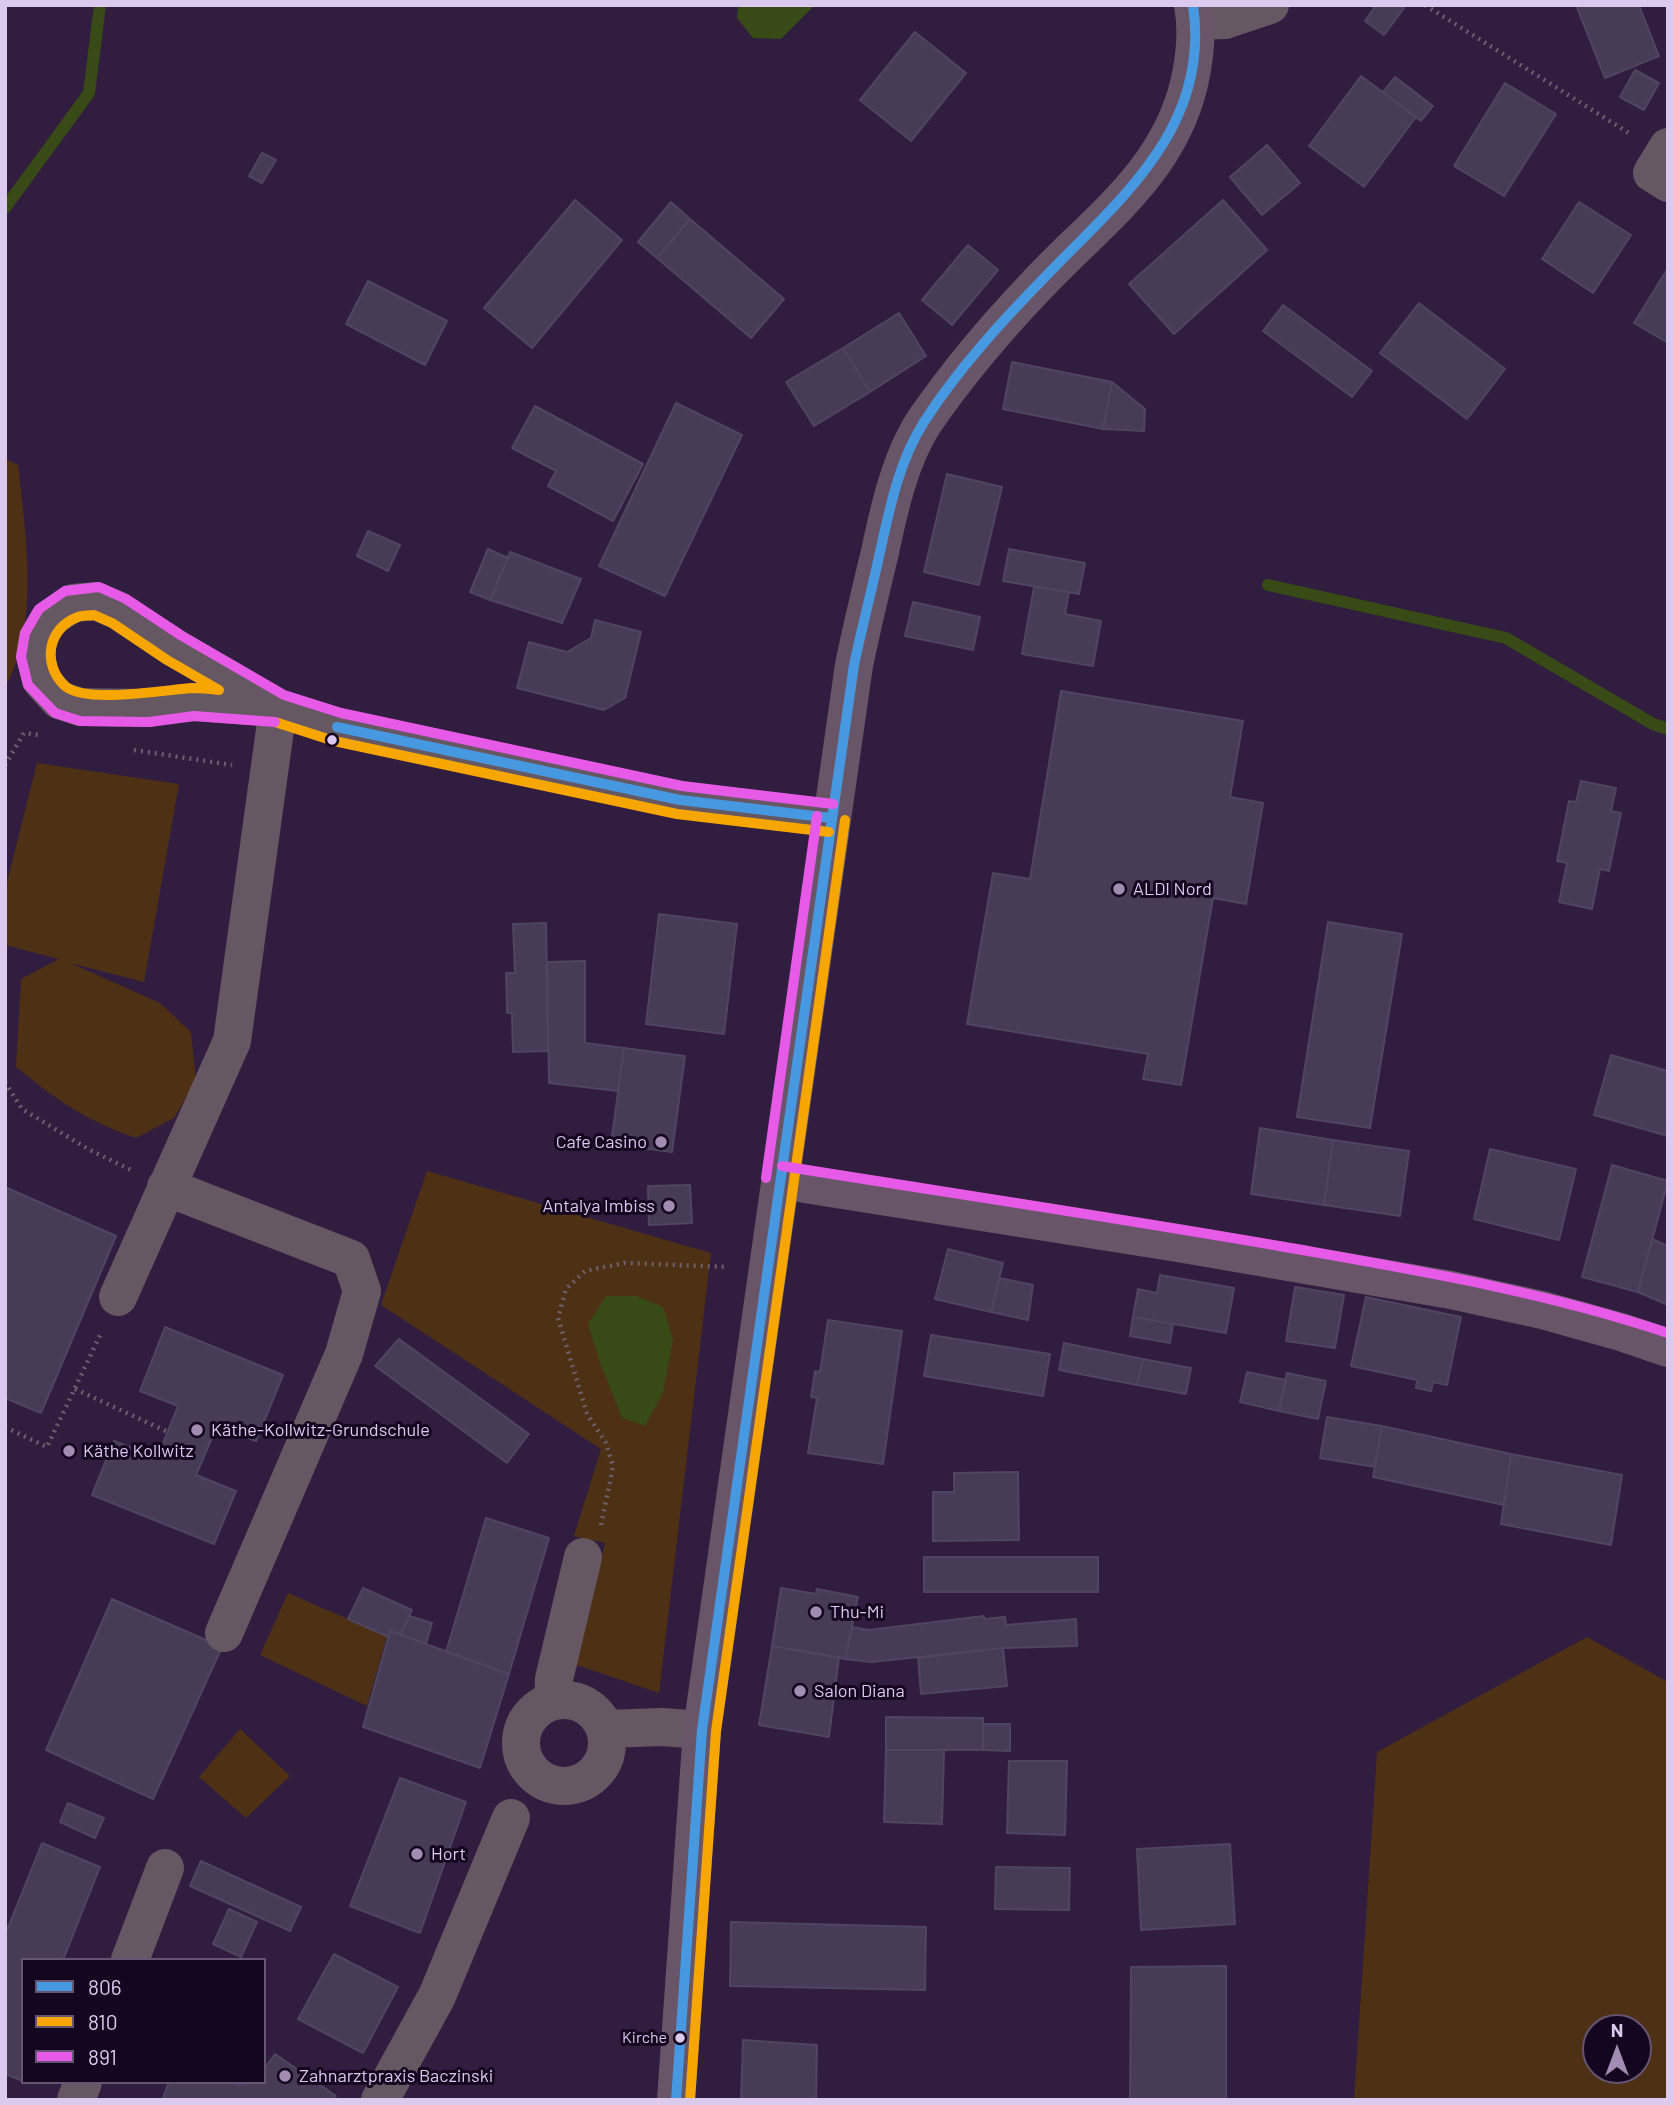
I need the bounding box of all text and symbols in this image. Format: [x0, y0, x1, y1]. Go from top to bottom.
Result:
unlabelled marker [325, 733, 339, 747]
place label: ALDI Nord [1133, 878, 1212, 900]
marker: ALDI Nord [1111, 881, 1127, 897]
place label: Cafe Casino [556, 1131, 647, 1153]
marker: Cafe Casino [653, 1134, 669, 1150]
place label: Antalya Imbiss [543, 1195, 655, 1217]
marker: Antalya Imbiss [661, 1198, 677, 1214]
place label: Käthe-Kollwitz-Grundschule [211, 1419, 430, 1441]
marker: Käthe-Kollwitz-Grundschule [189, 1422, 205, 1438]
place label: Käthe Kollwitz [83, 1440, 193, 1462]
marker: Käthe Kollwitz [61, 1443, 77, 1459]
place label: Thu-Mi [830, 1601, 884, 1623]
marker: Thu-Mi [808, 1604, 824, 1620]
place label: Salon Diana [814, 1680, 905, 1702]
marker: Salon Diana [792, 1683, 808, 1699]
place label: Hort [431, 1843, 466, 1865]
marker: Hort [409, 1846, 425, 1862]
legend [21, 1958, 266, 2084]
text: 806 [88, 1974, 122, 1999]
text: 810 [88, 2009, 118, 2034]
north arrow [1582, 2014, 1652, 2084]
text: N [1611, 2018, 1623, 2041]
place label: Kirche [622, 2028, 667, 2048]
marker: Kirche [673, 2031, 687, 2045]
text: 891 [88, 2044, 117, 2069]
place label: Zahnarztpraxis Baczinski [299, 2065, 493, 2087]
marker: Zahnarztpraxis Baczinski [277, 2068, 293, 2084]

